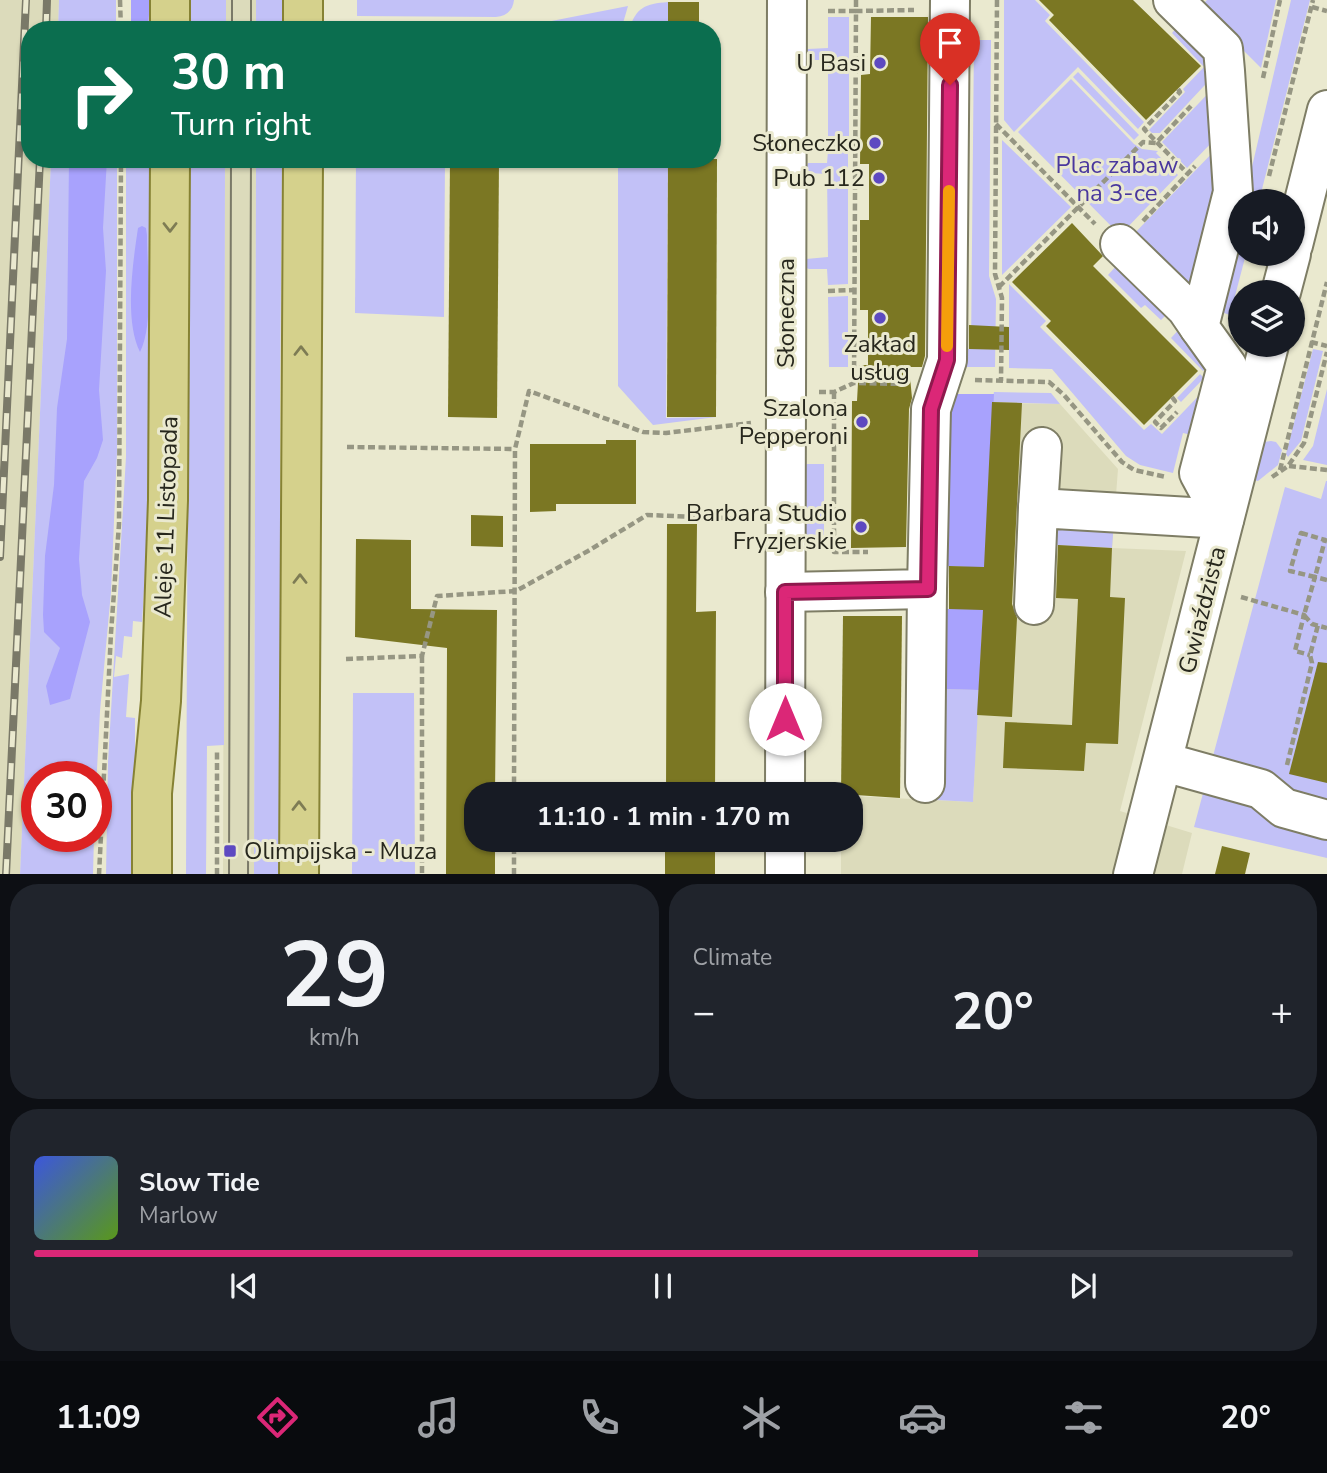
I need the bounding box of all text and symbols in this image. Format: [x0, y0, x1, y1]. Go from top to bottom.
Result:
pin [920, 13, 980, 85]
icon: arrive [931, 24, 969, 62]
text: 30 m [171, 39, 286, 106]
place label: U Basi [796, 47, 866, 79]
icon: right [56, 49, 147, 140]
marker: U Basi [872, 55, 888, 71]
text: Turn right [171, 103, 311, 146]
place label: Słoneczko [752, 127, 861, 159]
marker: Słoneczko [867, 135, 883, 151]
park label: Plac zabaw na 3-ce [1056, 149, 1178, 209]
place label: Pub 112 [773, 162, 865, 194]
marker: Pub 112 [871, 170, 887, 186]
map controls [1228, 189, 1305, 357]
button: sound [1228, 189, 1305, 266]
one-way arrow [162, 223, 178, 233]
street label: Słoneczna [770, 258, 802, 368]
button: layers [1228, 280, 1305, 357]
marker: Zakład usług [872, 310, 888, 326]
place label: Zakład usług [844, 328, 916, 388]
one-way arrow [294, 346, 309, 357]
place label: Szalona Pepperoni [739, 392, 848, 452]
marker: Szalona Pepperoni [854, 414, 870, 430]
street label: Aleje 11 Listopada [146, 416, 186, 618]
place label: Barbara Studio Fryzjerskie [686, 497, 847, 557]
marker: Barbara Studio Fryzjerskie [853, 519, 869, 535]
street label: Gwiaździsta [1171, 543, 1233, 677]
one-way arrow [292, 573, 308, 584]
position arrow [748, 682, 822, 756]
speed limit sign: 30 [21, 761, 112, 852]
text: 11:10 · 1 min · 170 m [537, 799, 790, 834]
one-way arrow [291, 801, 307, 811]
place label: Olimpijska - Muza [244, 835, 437, 867]
marker: Olimpijska - Muza [222, 843, 238, 859]
text: 29 [280, 914, 389, 1038]
text: Climate [693, 942, 772, 973]
text: 20° [952, 976, 1034, 1047]
text: − [693, 987, 715, 1038]
text: + [1270, 987, 1293, 1038]
text: km/h [309, 1022, 360, 1053]
text: Slow Tide [139, 1165, 260, 1200]
text: Marlow [139, 1200, 218, 1231]
icon: previous [225, 1267, 263, 1305]
icon: pause [644, 1267, 682, 1305]
icon: next [1064, 1267, 1102, 1305]
icon: directions [253, 1393, 302, 1442]
icon: music [414, 1393, 463, 1442]
icon: phone [575, 1393, 624, 1442]
icon: climate [737, 1393, 786, 1442]
icon: car [898, 1393, 947, 1442]
icon: filters [1059, 1393, 1108, 1442]
text: 11:09 [56, 1396, 141, 1439]
text: 20° [1220, 1396, 1271, 1439]

